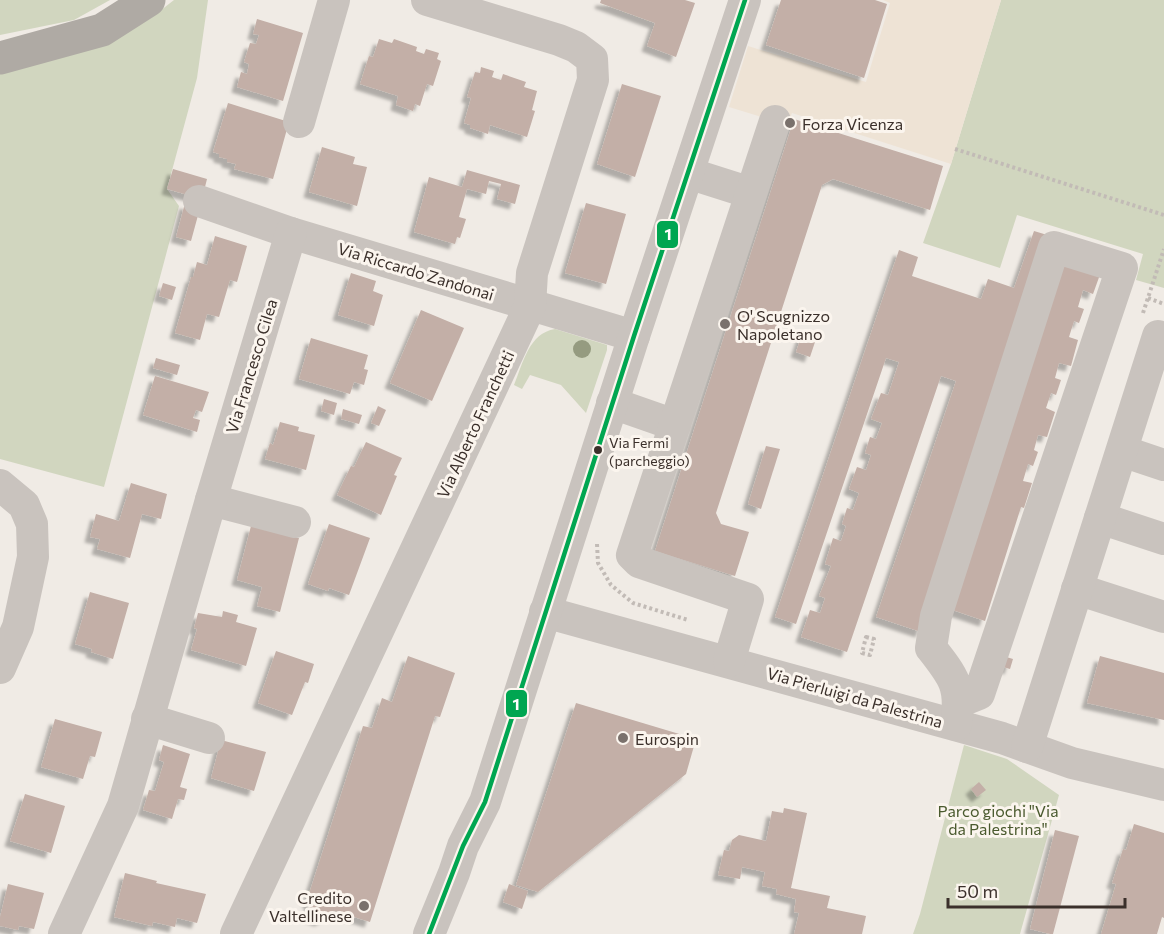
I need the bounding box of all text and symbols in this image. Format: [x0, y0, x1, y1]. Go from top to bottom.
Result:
place label: Forza Vicenza [802, 114, 903, 133]
marker: Forza Vicenza [783, 116, 797, 130]
line badge: 1 [656, 220, 679, 249]
text: 1 [664, 224, 672, 243]
street label: Via Riccardo Zandonai [336, 238, 496, 304]
street label: Via Francesco Cilea [222, 297, 280, 435]
place label: O' Scugnizzo Napoletano [737, 306, 830, 343]
marker: O' Scugnizzo Napoletano [718, 317, 732, 331]
street label: Via Alberto Franchetti [433, 347, 517, 501]
place label: Via Fermi (parcheggio) [609, 434, 690, 469]
marker: Via Fermi (parcheggio) [592, 444, 604, 456]
street label: Via Pierluigi da Palestrina [765, 663, 945, 731]
line badge: 1 [505, 689, 528, 718]
text: 1 [512, 694, 520, 713]
place label: Eurospin [635, 729, 699, 748]
marker: Eurospin [616, 731, 630, 745]
park label: Parco giochi "Via da Palestrina" [937, 801, 1059, 838]
scale bar [948, 871, 1125, 909]
text: 50 m [957, 880, 998, 902]
place label: Credito Valtellinese [269, 888, 352, 925]
marker: Credito Valtellinese [357, 899, 371, 913]

